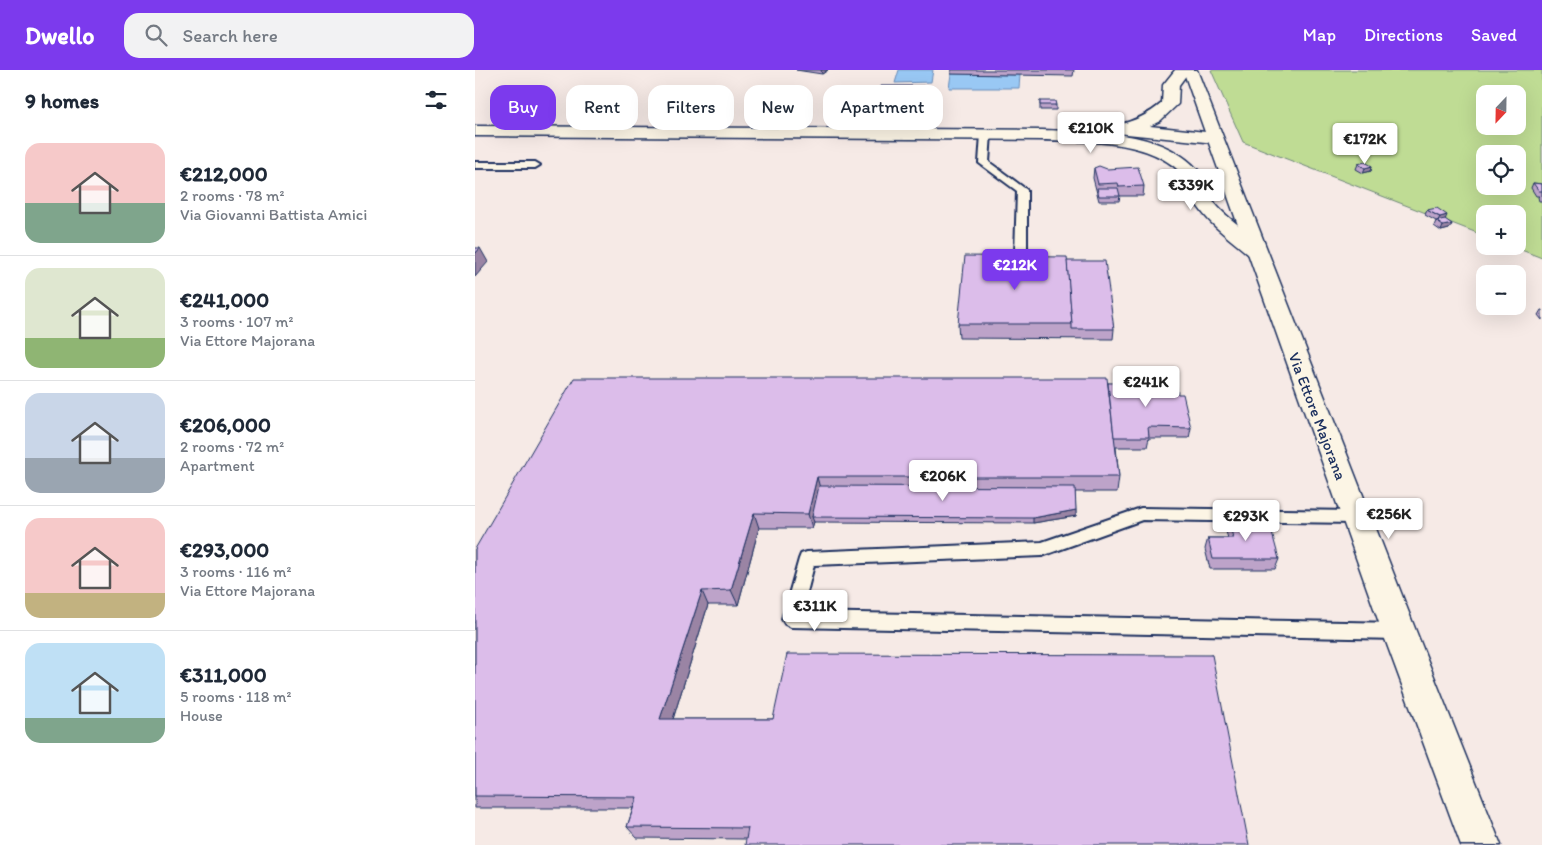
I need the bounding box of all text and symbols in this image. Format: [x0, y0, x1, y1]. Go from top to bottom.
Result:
search box [124, 13, 474, 58]
text: Dwello [25, 21, 94, 50]
icon: search [142, 21, 170, 49]
text: Search here [182, 24, 278, 47]
text: Map [1303, 24, 1336, 46]
text: Directions [1364, 24, 1443, 46]
text: Saved [1471, 24, 1517, 46]
chip: Buy [490, 85, 556, 130]
chip: Rent [566, 85, 638, 130]
chip: Filters [648, 85, 734, 130]
chip: New [744, 85, 813, 130]
chip: Apartment [823, 85, 943, 130]
north arrow [1476, 85, 1526, 135]
map controls [1476, 85, 1526, 315]
icon: filters [422, 86, 450, 114]
text: 9 homes [25, 88, 99, 113]
pin: €210K [1056, 112, 1126, 154]
text: €210K [1068, 118, 1114, 137]
pin: €172K [1330, 122, 1400, 165]
text: €172K [1343, 129, 1387, 148]
button: locate [1476, 145, 1526, 195]
text: €212,000 [180, 161, 268, 186]
icon: home [65, 163, 125, 223]
pin: €339K [1156, 168, 1226, 211]
text: €339K [1168, 175, 1214, 194]
text: 2 rooms · 78 m² [180, 186, 285, 205]
text: Via Giovanni Battista Amici [180, 205, 367, 224]
button: + [1476, 205, 1526, 255]
pin: €212K [980, 248, 1050, 291]
text: €212K [993, 255, 1037, 274]
button: − [1476, 265, 1526, 315]
text: €241,000 [180, 287, 269, 312]
icon: home [65, 288, 125, 348]
text: 3 rooms · 107 m² [180, 312, 293, 331]
text: Via Ettore Majorana [180, 331, 315, 350]
street label: Via Ettore Majorana [1284, 350, 1351, 483]
pin: €241K [1111, 366, 1181, 408]
text: €241K [1124, 372, 1168, 391]
text: €206,000 [180, 412, 271, 437]
icon: home [65, 413, 125, 473]
text: 2 rooms · 72 m² [180, 437, 284, 456]
text: Apartment [180, 456, 255, 475]
pin: €206K [908, 460, 978, 502]
text: €206K [920, 466, 966, 485]
pin: €256K [1354, 498, 1424, 540]
pin: €293K [1211, 500, 1281, 542]
text: €256K [1367, 504, 1411, 523]
text: €293K [1224, 506, 1268, 525]
text: €293,000 [180, 537, 269, 562]
icon: home [65, 538, 125, 598]
text: 3 rooms · 116 m² [180, 562, 291, 581]
text: Via Ettore Majorana [180, 581, 315, 600]
pin: €311K [780, 590, 850, 632]
text: €311K [794, 596, 836, 615]
text: €311,000 [180, 662, 267, 687]
icon: home [65, 663, 125, 723]
text: 5 rooms · 118 m² [180, 687, 291, 706]
text: House [180, 706, 223, 725]

